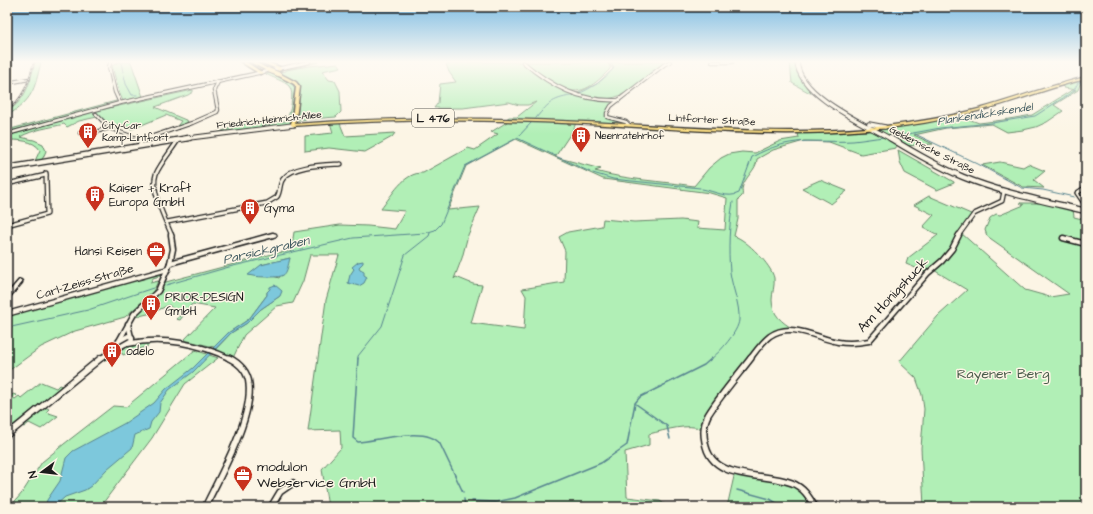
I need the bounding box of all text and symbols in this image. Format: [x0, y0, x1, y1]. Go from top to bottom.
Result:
water label: Plankendickskendel [936, 99, 1035, 129]
street label: Friedrich-Heinrich-Allee [216, 107, 323, 132]
road number: L 476 [412, 109, 454, 127]
street label: Lintforter Straße [668, 111, 756, 129]
place label: City-Car Kamp-Lintfort [102, 119, 168, 145]
building icon: City-Car Kamp-Lintfort [77, 121, 99, 149]
street label: Geldernsche Straße [887, 122, 978, 178]
building icon: Neenratehrhof [570, 125, 592, 153]
place label: Neenratehrhof [595, 129, 664, 143]
place label: Kaiser + Kraft Europa GmbH [109, 180, 191, 211]
building icon: Kaiser + Kraft Europa GmbH [84, 184, 106, 212]
building icon: Gyma [239, 197, 261, 225]
place label: Gyma [264, 200, 294, 218]
water label: Parsickgraben [221, 231, 313, 270]
office icon: Hansi Reisen [145, 240, 167, 268]
place label: Hansi Reisen [75, 243, 142, 260]
street label: Am Honigshuck [853, 253, 934, 337]
street label: Carl-Zeiss-Straße [34, 260, 136, 304]
place label: PRIOR-DESIGN GmbH [165, 289, 244, 320]
building icon: PRIOR-DESIGN GmbH [140, 293, 162, 321]
building icon: odelo [101, 340, 123, 368]
place label: odelo [126, 343, 154, 360]
park label: Rayener Berg [957, 364, 1049, 384]
north arrow [22, 452, 62, 492]
place label: modulon Webservice GmbH [257, 457, 377, 493]
office icon: modulon Webservice GmbH [232, 464, 254, 492]
text: N [25, 469, 41, 480]

